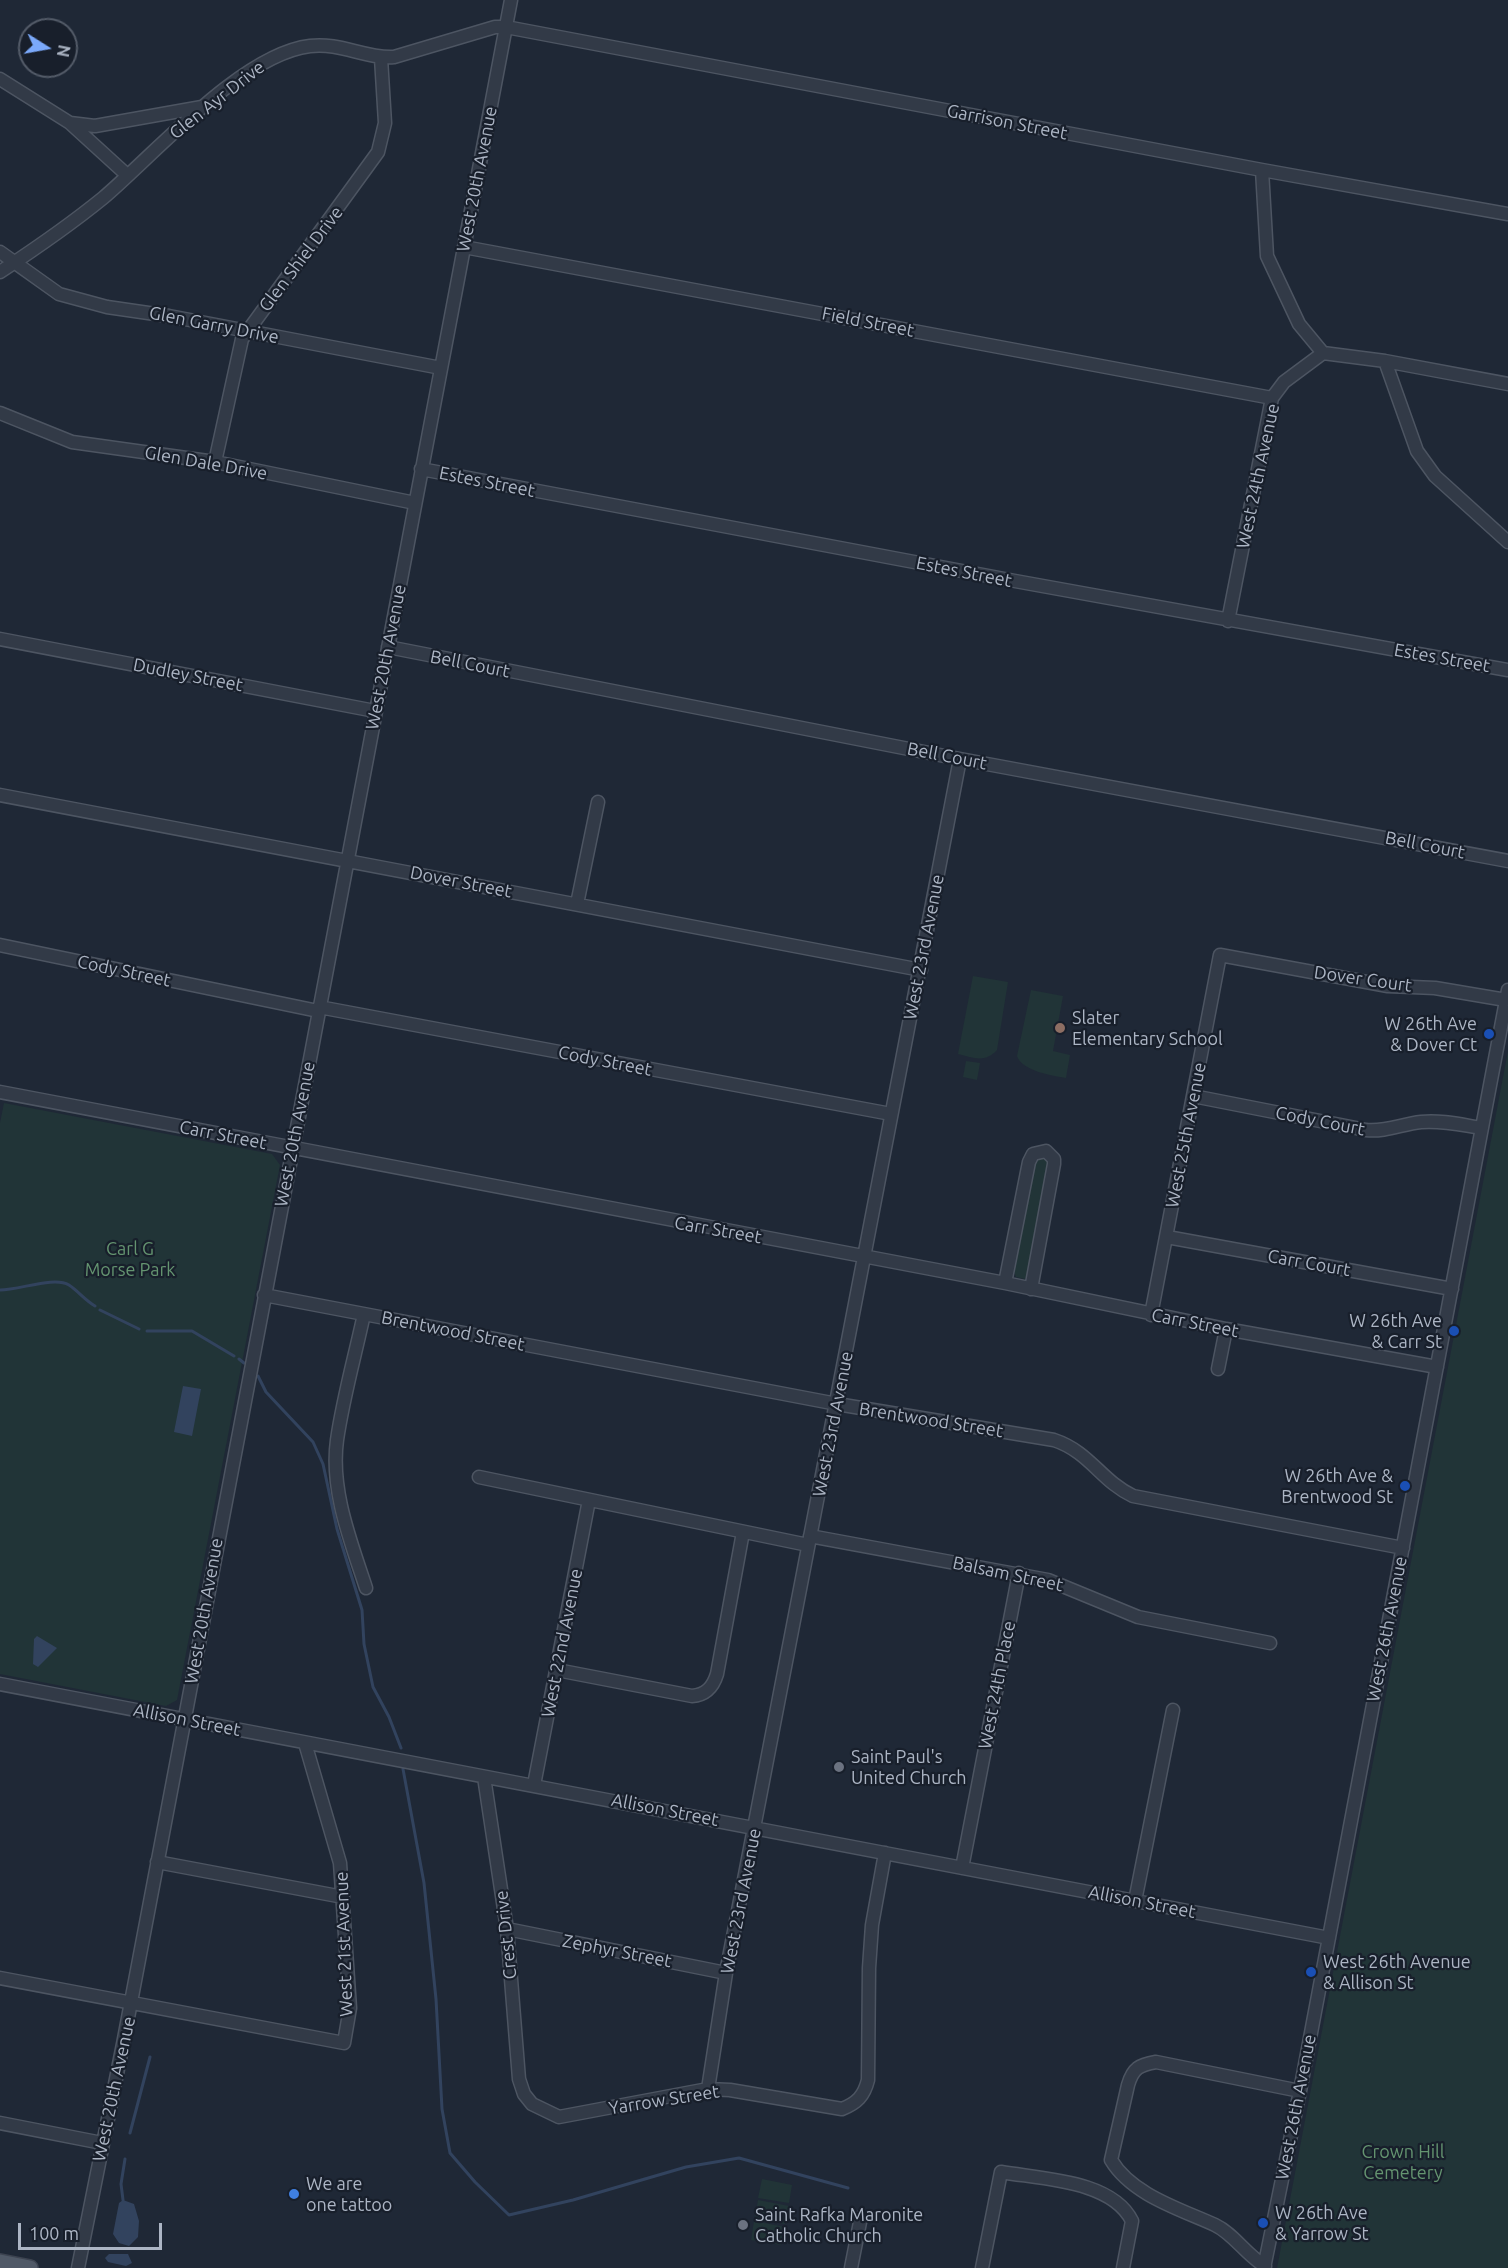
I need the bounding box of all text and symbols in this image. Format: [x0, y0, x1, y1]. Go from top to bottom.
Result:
north arrow [18, 18, 78, 78]
text: N [54, 43, 74, 59]
street label: Glen Ayr Drive [165, 56, 269, 144]
street label: Garrison Street [945, 100, 1069, 144]
street label: West 20th Avenue [452, 104, 502, 254]
street label: Glen Shiel Drive [254, 202, 348, 316]
street label: Glen Garry Drive [147, 302, 281, 348]
street label: Field Street [820, 302, 916, 342]
street label: West 24th Avenue [1232, 401, 1284, 551]
street label: Glen Dale Drive [143, 442, 269, 484]
street label: Estes Street [437, 462, 537, 502]
street label: Estes Street [914, 552, 1014, 592]
street label: West 20th Avenue [361, 582, 411, 732]
street label: Estes Street [1392, 639, 1492, 677]
street label: Bell Court [428, 646, 512, 682]
street label: Dudley Street [131, 654, 245, 696]
street label: Bell Court [905, 738, 989, 774]
street label: Bell Court [1383, 827, 1467, 863]
street label: Dover Street [408, 862, 514, 902]
street label: West 23rd Avenue [899, 872, 949, 1022]
street label: Cody Street [75, 951, 173, 991]
street label: Dover Court [1313, 961, 1413, 997]
place label: Slater Elementary School [1072, 1007, 1223, 1050]
place label: W 26th Ave & Dover Ct [1384, 1013, 1477, 1056]
marker: Slater Elementary School [1053, 1021, 1067, 1035]
marker: W 26th Ave & Dover Ct [1482, 1027, 1496, 1041]
street label: Cody Street [556, 1041, 654, 1081]
street label: West 20th Avenue [270, 1059, 320, 1209]
street label: West 25th Avenue [1161, 1060, 1211, 1210]
street label: Cody Court [1273, 1102, 1367, 1140]
street label: Carr Street [178, 1116, 268, 1154]
street label: Carr Street [673, 1212, 763, 1248]
park label: Carl G Morse Park [85, 1238, 175, 1280]
street label: Carr Court [1266, 1245, 1352, 1281]
street label: Carr Street [1150, 1304, 1240, 1342]
street label: Brentwood Street [380, 1307, 526, 1355]
place label: W 26th Ave & Carr St [1349, 1310, 1442, 1352]
marker: W 26th Ave & Carr St [1447, 1324, 1461, 1338]
street label: West 23rd Avenue [808, 1349, 858, 1499]
street label: Brentwood Street [857, 1398, 1005, 1442]
place label: W 26th Ave & Brentwood St [1281, 1465, 1393, 1508]
marker: W 26th Ave & Brentwood St [1398, 1479, 1412, 1493]
street label: West 20th Avenue [181, 1536, 227, 1686]
street label: Balsam Street [951, 1552, 1065, 1596]
street label: West 26th Avenue [1362, 1554, 1412, 1704]
street label: West 22nd Avenue [537, 1567, 587, 1719]
street label: West 24th Place [974, 1619, 1020, 1751]
street label: Allison Street [132, 1699, 242, 1741]
place label: Saint Paul's United Church [851, 1746, 967, 1788]
marker: Saint Paul's United Church [832, 1760, 846, 1774]
street label: Allison Street [610, 1789, 720, 1831]
street label: West 23rd Avenue [716, 1826, 766, 1976]
street label: West 21st Avenue [331, 1871, 357, 2017]
street label: Allison Street [1087, 1881, 1197, 1923]
street label: Crest Drive [491, 1889, 521, 1981]
street label: Zephyr Street [561, 1930, 673, 1972]
place label: West 26th Avenue & Allison St [1323, 1951, 1471, 1994]
marker: West 26th Avenue & Allison St [1304, 1965, 1318, 1979]
street label: West 20th Avenue [88, 2014, 140, 2164]
street label: West 26th Avenue [1271, 2032, 1321, 2182]
street label: Yarrow Street [607, 2081, 721, 2119]
park label: Crown Hill Cemetery [1361, 2141, 1445, 2184]
place label: We are one tattoo [306, 2173, 392, 2216]
marker: We are one tattoo [287, 2187, 301, 2201]
place label: W 26th Ave & Yarrow St [1275, 2202, 1369, 2244]
place label: Saint Rafka Maronite Catholic Church [755, 2204, 923, 2246]
scale bar [21, 2211, 165, 2249]
marker: W 26th Ave & Yarrow St [1256, 2216, 1270, 2230]
marker: Saint Rafka Maronite Catholic Church [736, 2218, 750, 2232]
text: 100 m [29, 2223, 79, 2243]

